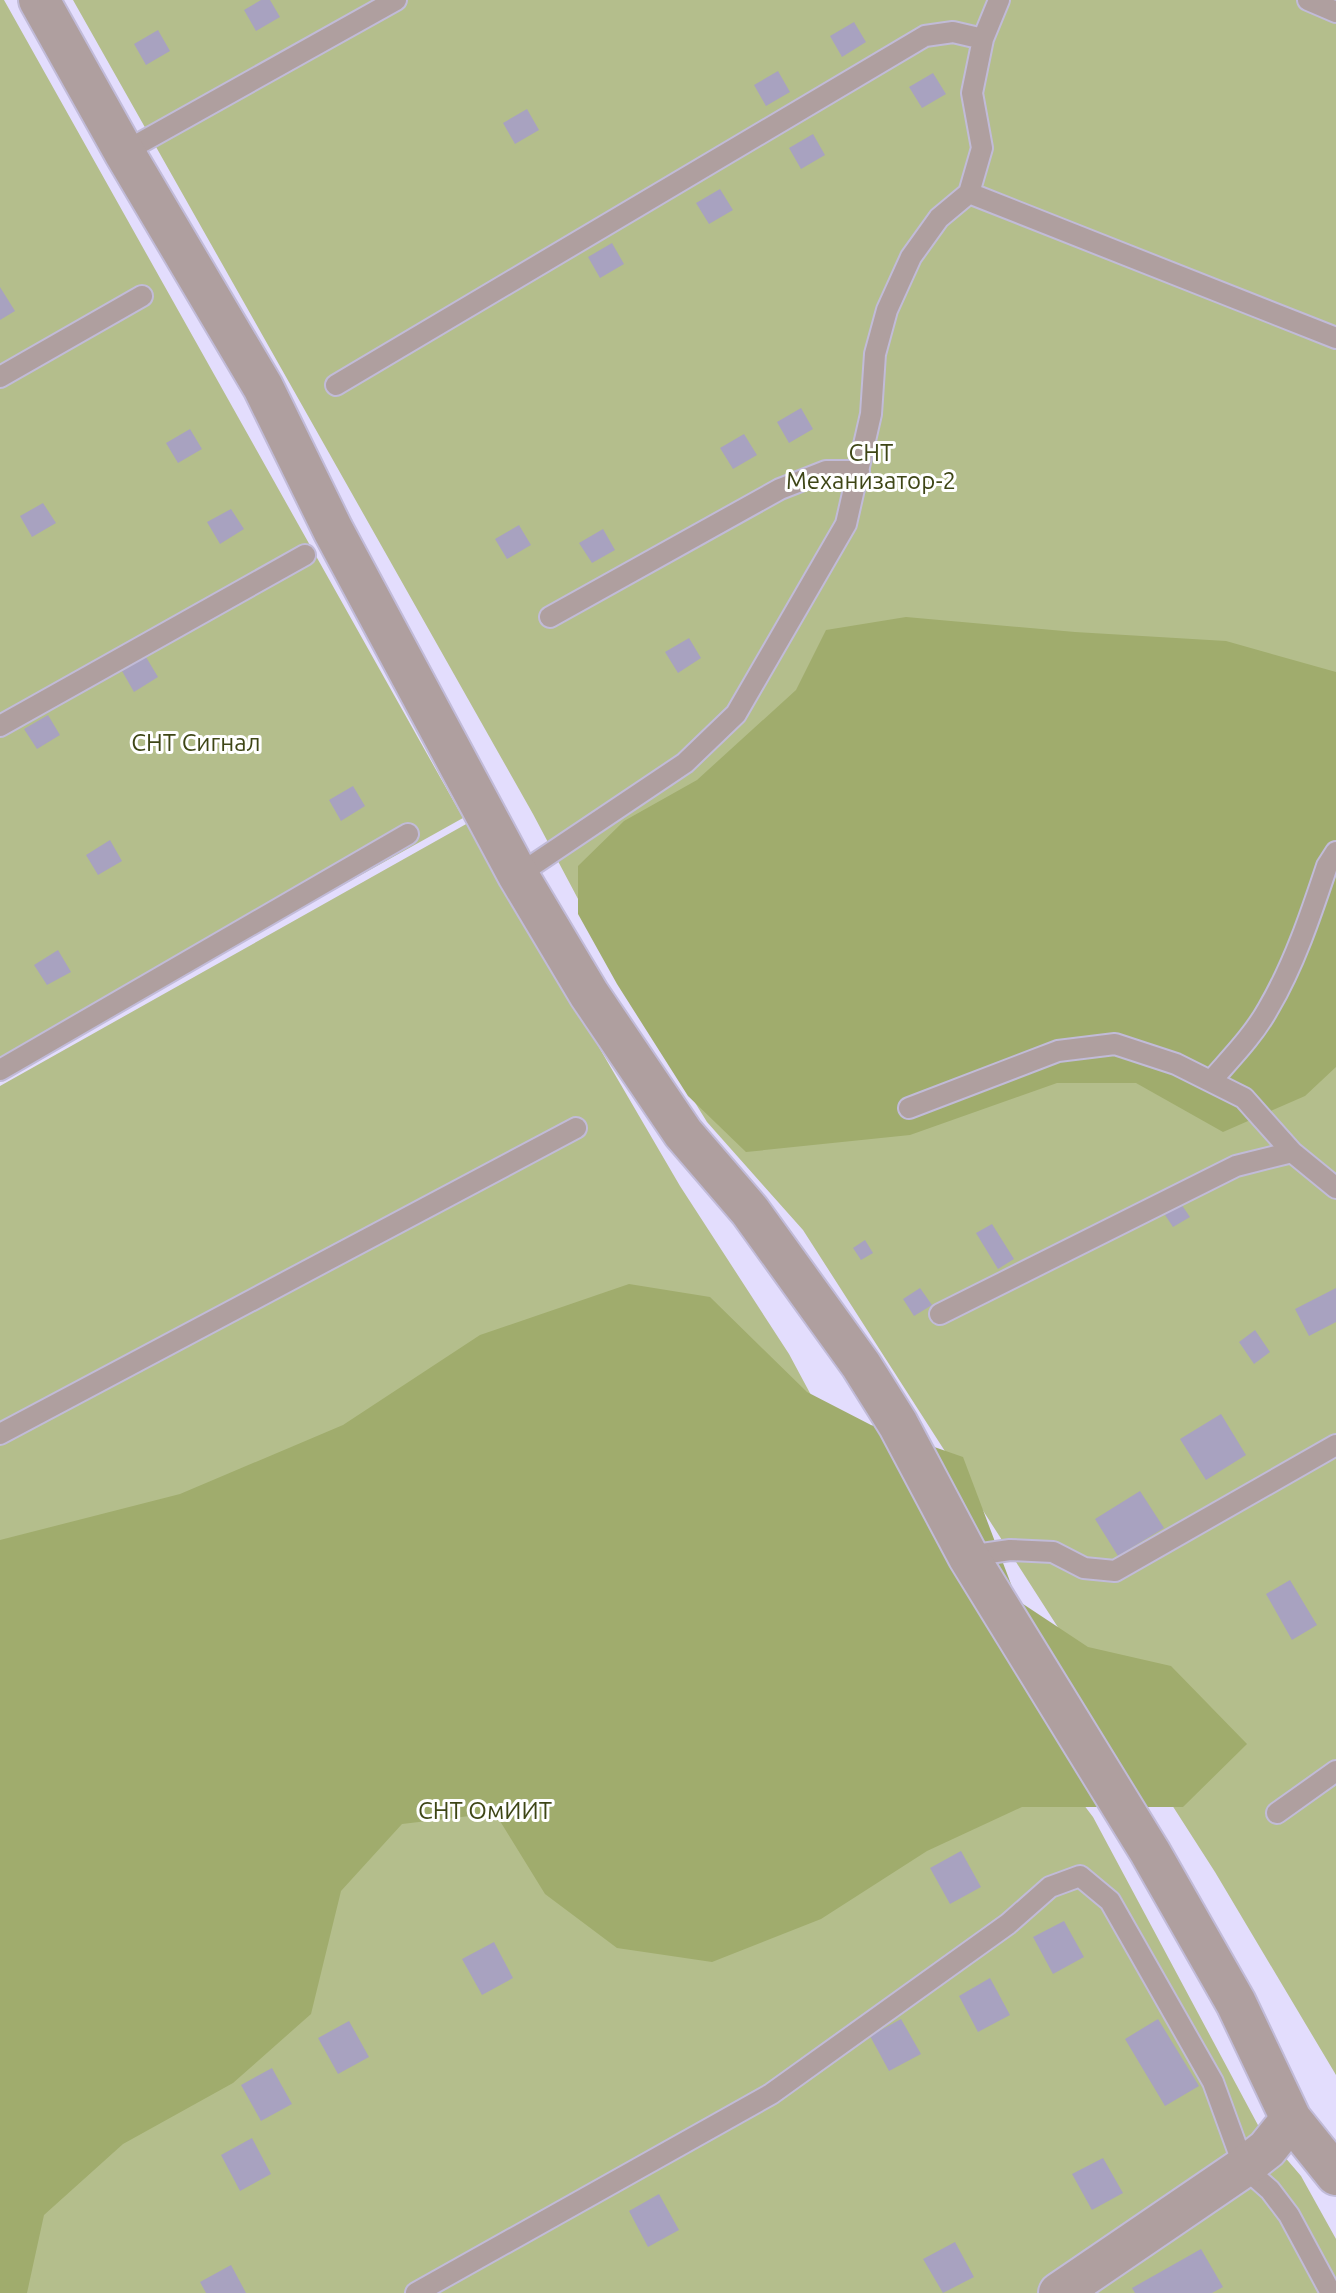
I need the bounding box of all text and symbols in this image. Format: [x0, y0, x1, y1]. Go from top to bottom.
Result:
park label: СНТ Механизатор-2 [786, 439, 956, 494]
park label: СНТ Сигнал [131, 729, 261, 756]
park label: СНТ ОмИИТ [418, 1797, 552, 1824]

